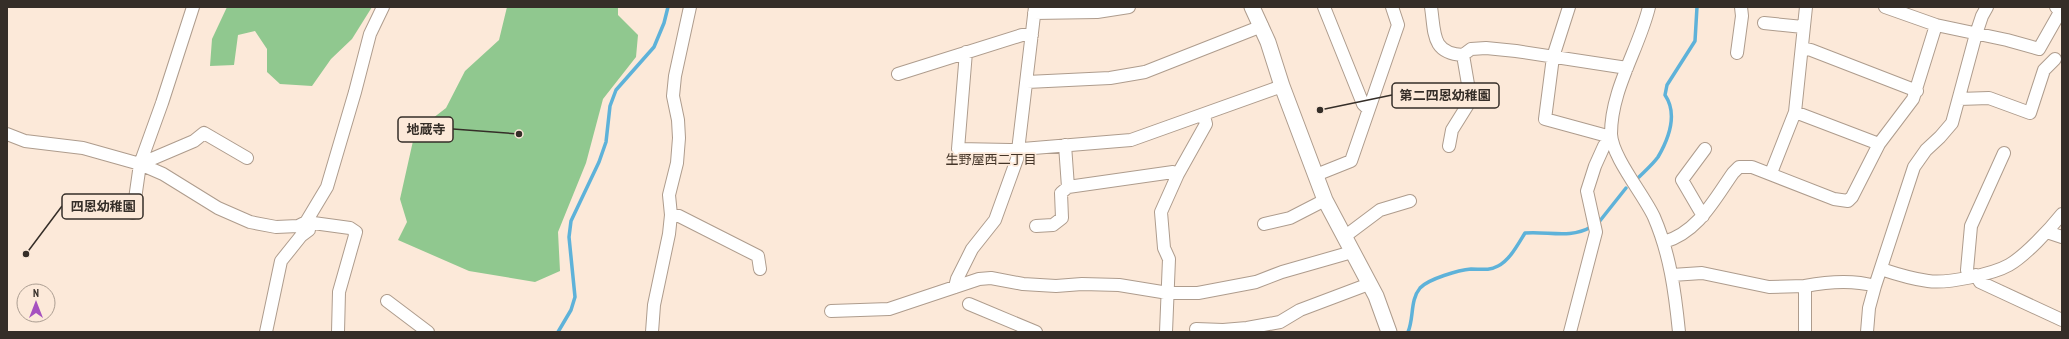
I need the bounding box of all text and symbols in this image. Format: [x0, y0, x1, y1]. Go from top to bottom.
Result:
callout: 第二四恩幼稚園 [1392, 83, 1499, 108]
text: 第二四恩幼稚園 [1399, 87, 1491, 104]
callout: 地蔵寺 [398, 117, 453, 142]
text: 地蔵寺 [406, 121, 446, 138]
district label: 生野屋西二丁目 [945, 151, 1037, 168]
callout: 四恩幼稚園 [62, 194, 143, 219]
text: 四恩幼稚園 [70, 198, 136, 215]
north arrow [16, 283, 56, 323]
text: N [33, 286, 39, 300]

